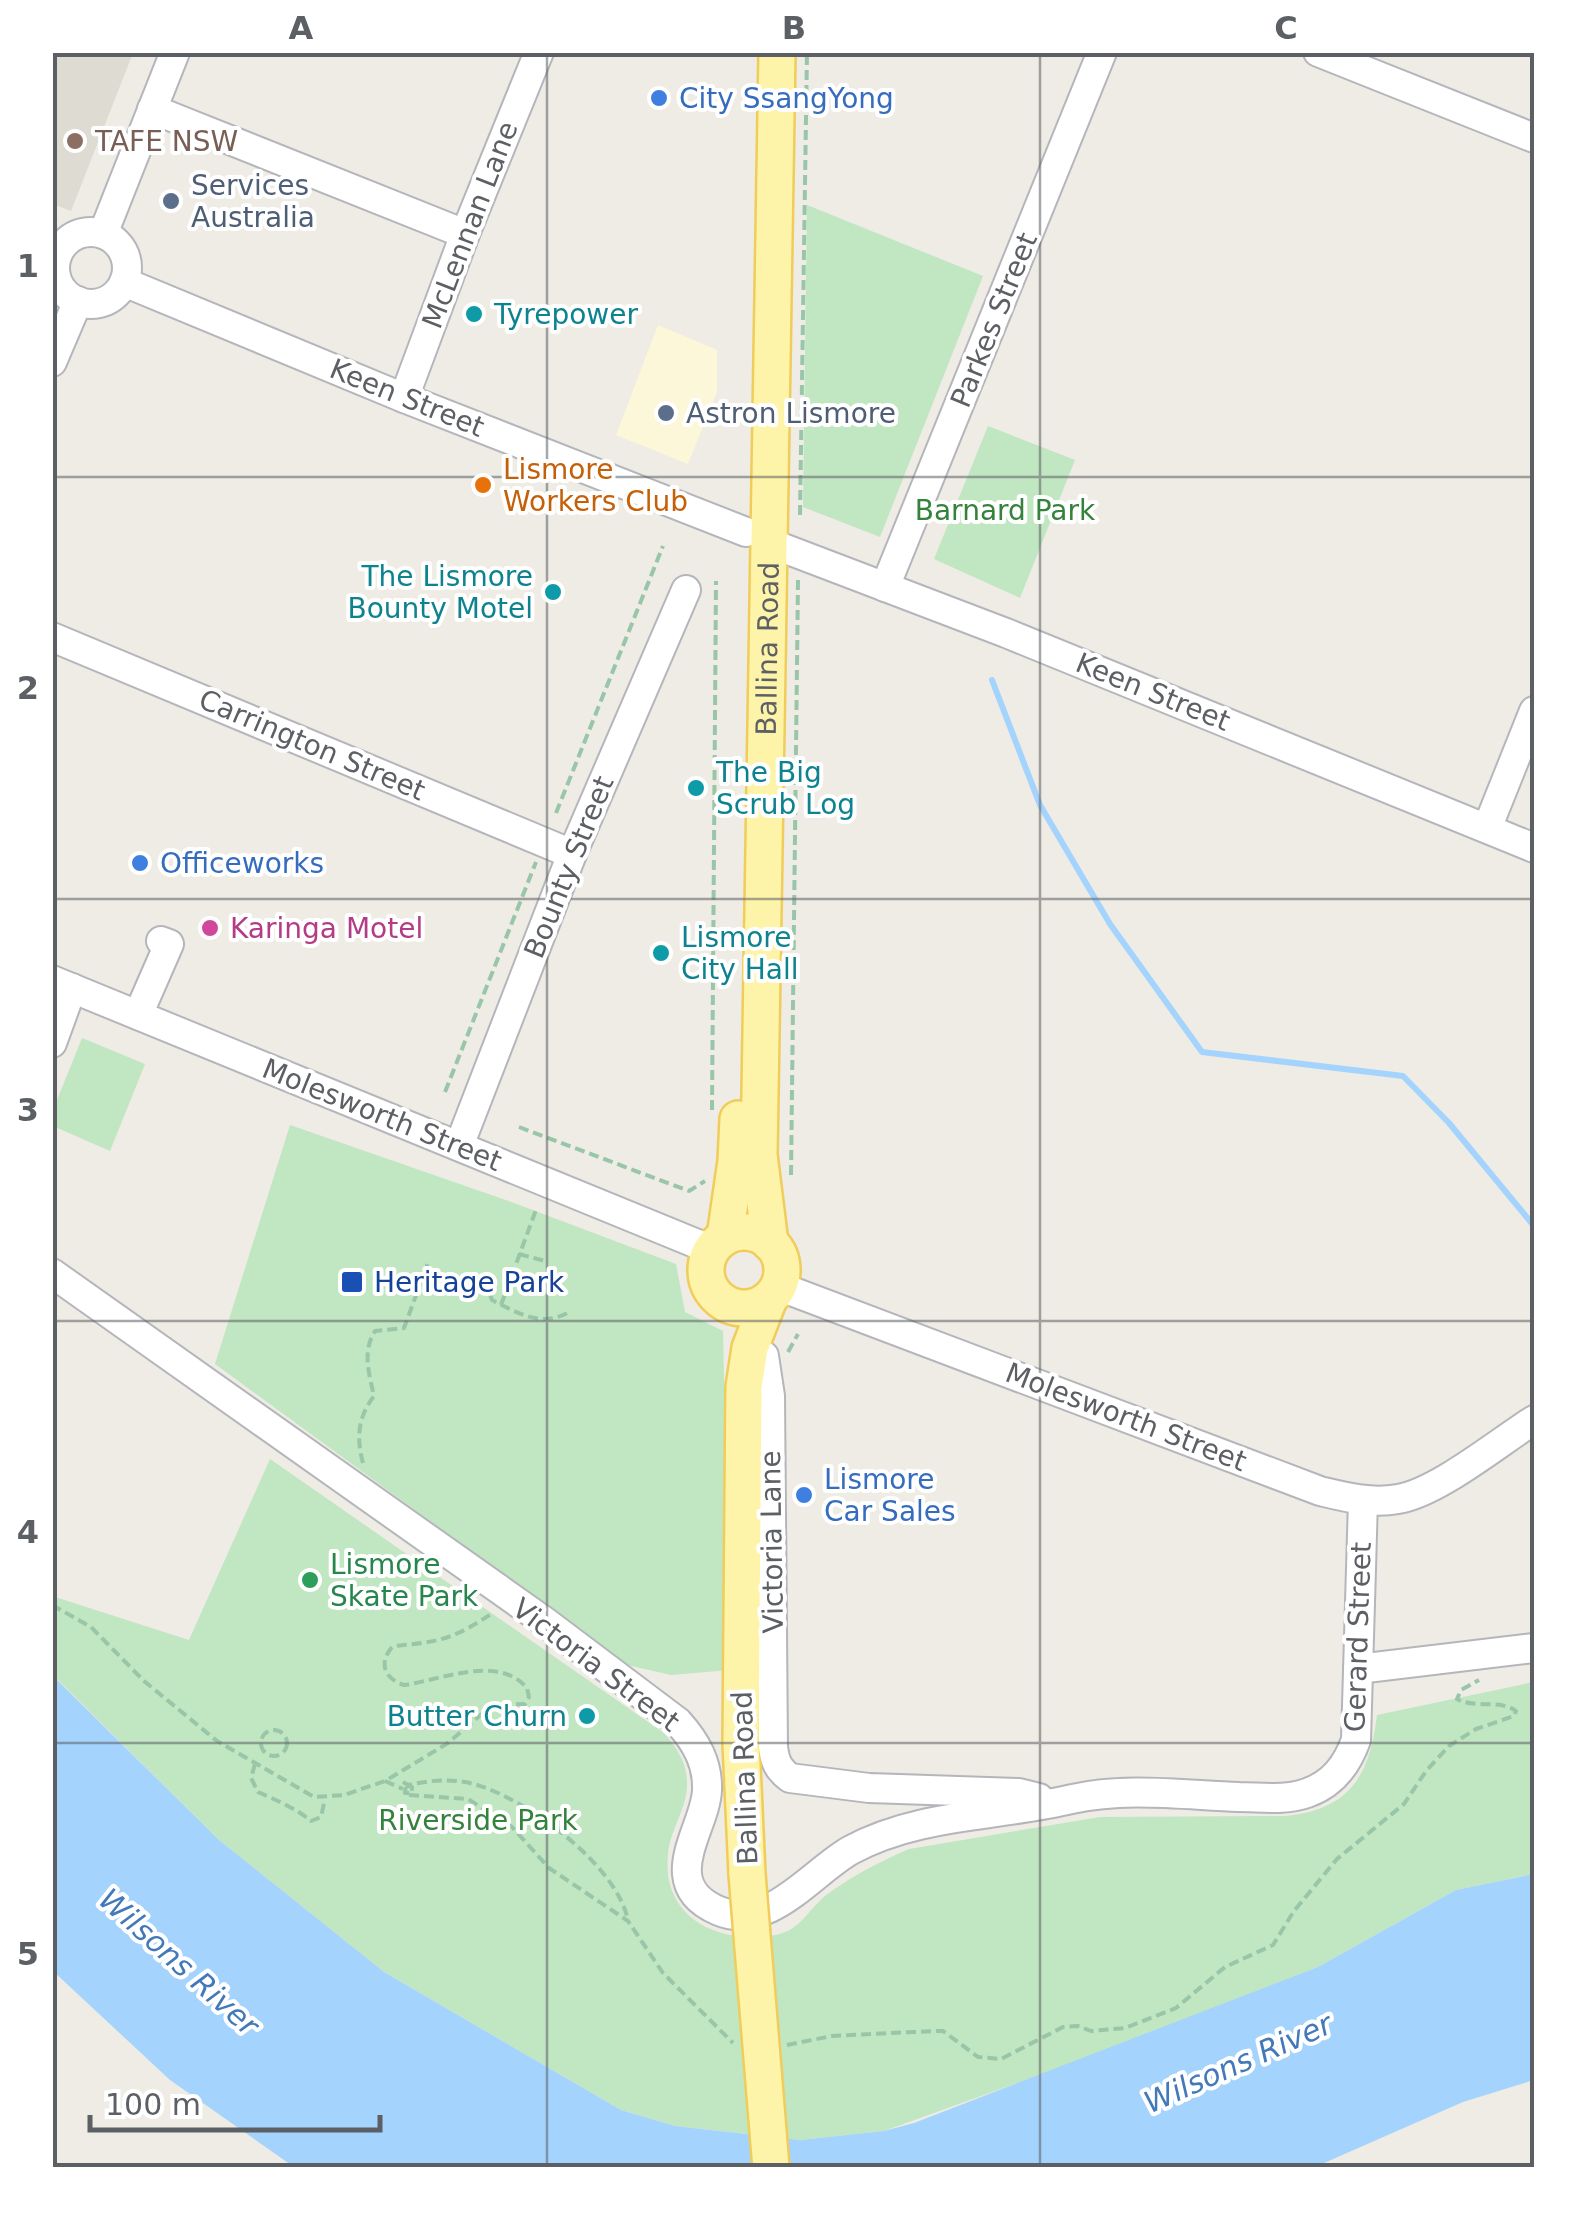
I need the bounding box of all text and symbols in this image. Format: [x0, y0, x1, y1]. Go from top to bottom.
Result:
text: A [289, 9, 314, 47]
text: B [782, 9, 806, 47]
text: C [1274, 9, 1298, 47]
place label: City SsangYong [679, 82, 894, 115]
marker: City SsangYong [648, 87, 670, 109]
street label: McLennan Lane [415, 117, 525, 333]
place label: TAFE NSW [94, 125, 238, 158]
marker: TAFE NSW [64, 130, 86, 152]
place label: Services Australia [191, 169, 315, 234]
marker: Services Australia [160, 190, 182, 212]
street label: Parkes Street [944, 228, 1044, 412]
text: 1 [17, 247, 39, 285]
place label: Tyrepower [493, 298, 638, 331]
marker: Tyrepower [463, 303, 485, 325]
street label: Keen Street [325, 352, 489, 444]
place label: Astron Lismore [686, 397, 896, 430]
marker: Astron Lismore [655, 402, 677, 424]
place label: Lismore Workers Club [503, 453, 688, 518]
marker: Lismore Workers Club [472, 474, 494, 496]
park label: Barnard Park [915, 494, 1096, 527]
place label: The Lismore Bounty Motel [347, 560, 533, 625]
street label: Ballina Road [749, 562, 785, 736]
marker: The Lismore Bounty Motel [542, 581, 564, 603]
street label: Keen Street [1071, 646, 1235, 738]
text: 2 [17, 669, 39, 707]
street label: Carrington Street [194, 682, 430, 808]
place label: The Big Scrub Log [715, 756, 855, 821]
street label: Bounty Street [517, 771, 621, 963]
marker: The Big Scrub Log [685, 777, 707, 799]
place label: Officeworks [160, 847, 324, 880]
marker: Officeworks [129, 852, 151, 874]
place label: Karinga Motel [230, 912, 423, 945]
marker: Karinga Motel [199, 917, 221, 939]
place label: Lismore City Hall [681, 921, 799, 986]
marker: Lismore City Hall [650, 942, 672, 964]
street label: Molesworth Street [258, 1052, 506, 1178]
text: 3 [17, 1091, 39, 1129]
place label: Heritage Park [374, 1266, 565, 1299]
marker: Heritage Park [339, 1269, 365, 1295]
street label: Molesworth Street [1001, 1356, 1251, 1478]
street label: Victoria Lane [754, 1450, 790, 1634]
place label: Lismore Car Sales [824, 1463, 956, 1528]
marker: Lismore Car Sales [793, 1484, 815, 1506]
text: 4 [17, 1513, 39, 1551]
street label: Gerard Street [1338, 1541, 1378, 1733]
place label: Lismore Skate Park [330, 1548, 479, 1613]
marker: Lismore Skate Park [299, 1569, 321, 1591]
street label: Victoria Street [506, 1592, 686, 1738]
street label: Ballina Road [725, 1691, 765, 1865]
place label: Butter Churn [387, 1700, 567, 1733]
marker: Butter Churn [576, 1705, 598, 1727]
park label: Riverside Park [378, 1804, 578, 1837]
water label: Wilsons River [92, 1881, 267, 2044]
text: 5 [17, 1935, 39, 1973]
water label: Wilsons River [1139, 2005, 1339, 2120]
scale bar [90, 2070, 380, 2132]
text: 100 m [105, 2087, 201, 2122]

